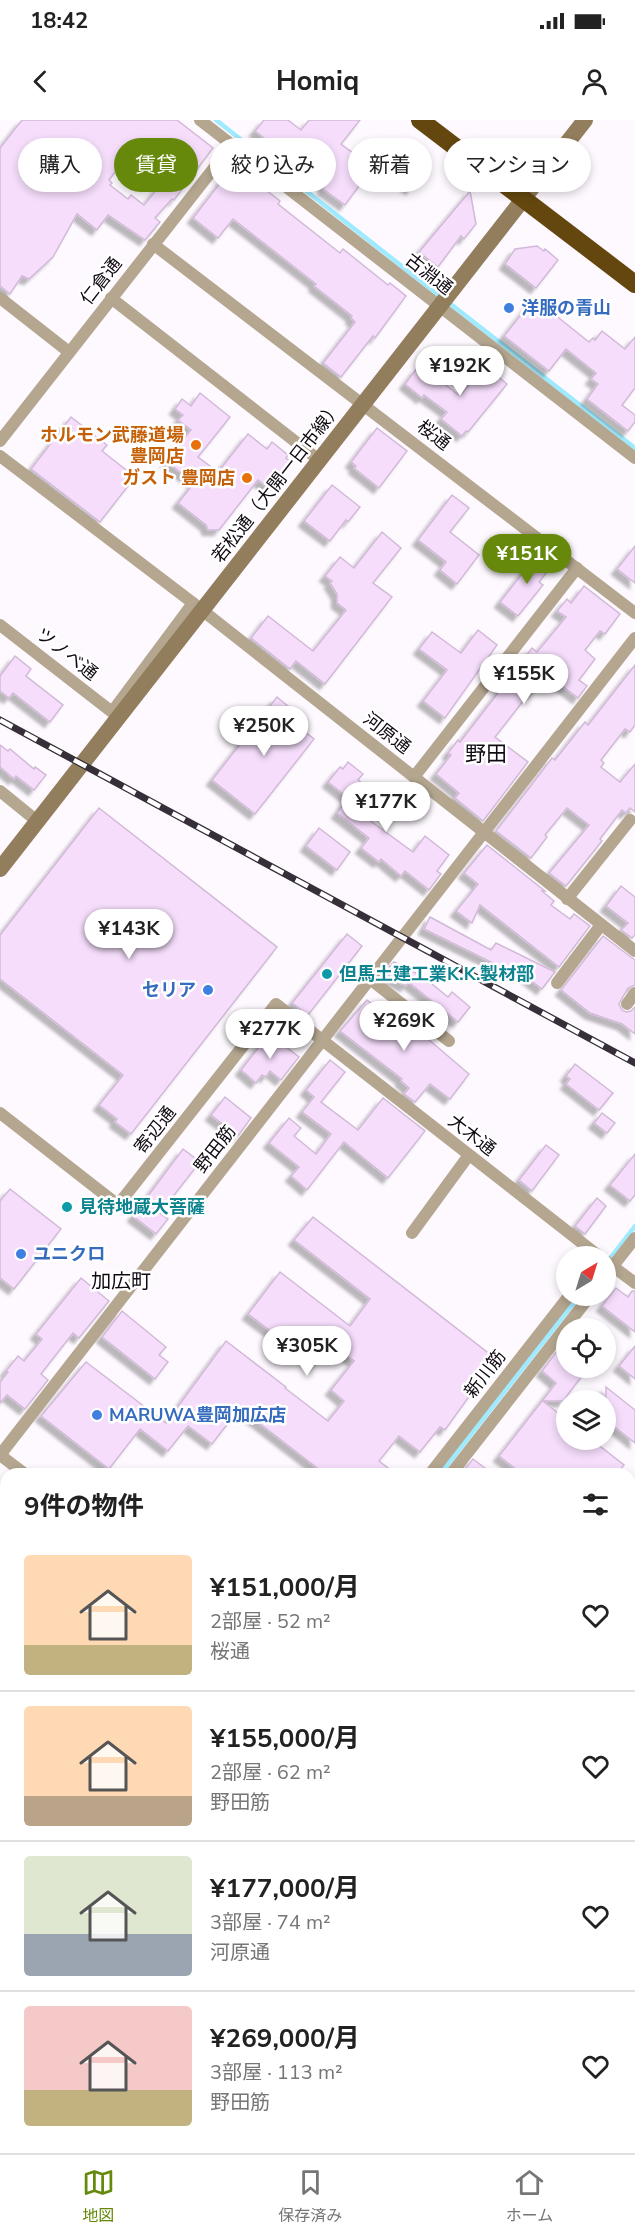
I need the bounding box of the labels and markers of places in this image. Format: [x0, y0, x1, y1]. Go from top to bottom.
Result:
place label: 洋服の青山 [521, 296, 611, 320]
marker: 洋服の青山 [502, 301, 516, 315]
pin: ¥192K [418, 346, 502, 397]
place label: ホルモン武藤道場 豊岡店 [40, 423, 184, 468]
marker: ホルモン武藤道場 豊岡店 [189, 438, 203, 452]
place label: ガスト 豊岡店 [122, 466, 235, 490]
marker: ガスト 豊岡店 [240, 471, 254, 485]
pin: ¥151K [485, 534, 569, 585]
pin: ¥155K [482, 654, 566, 705]
pin: ¥250K [222, 706, 306, 757]
pin: ¥177K [344, 782, 428, 833]
pin: ¥143K [87, 909, 171, 960]
place label: 但馬土建工業K.K.製材部 [339, 962, 534, 986]
marker: 但馬土建工業K.K.製材部 [320, 967, 334, 981]
place label: セリア [142, 978, 196, 1002]
marker: セリア [201, 983, 215, 997]
pin: ¥269K [362, 1001, 446, 1052]
pin: ¥277K [228, 1009, 312, 1060]
place label: 見待地蔵大菩薩 [79, 1195, 205, 1219]
marker: 見待地蔵大菩薩 [60, 1200, 74, 1214]
place label: ユニクロ [33, 1242, 105, 1266]
marker: ユニクロ [14, 1247, 28, 1261]
pin: ¥305K [265, 1326, 349, 1377]
place label: MARUWA豊岡加広店 [109, 1403, 286, 1427]
marker: MARUWA豊岡加広店 [90, 1408, 104, 1422]

